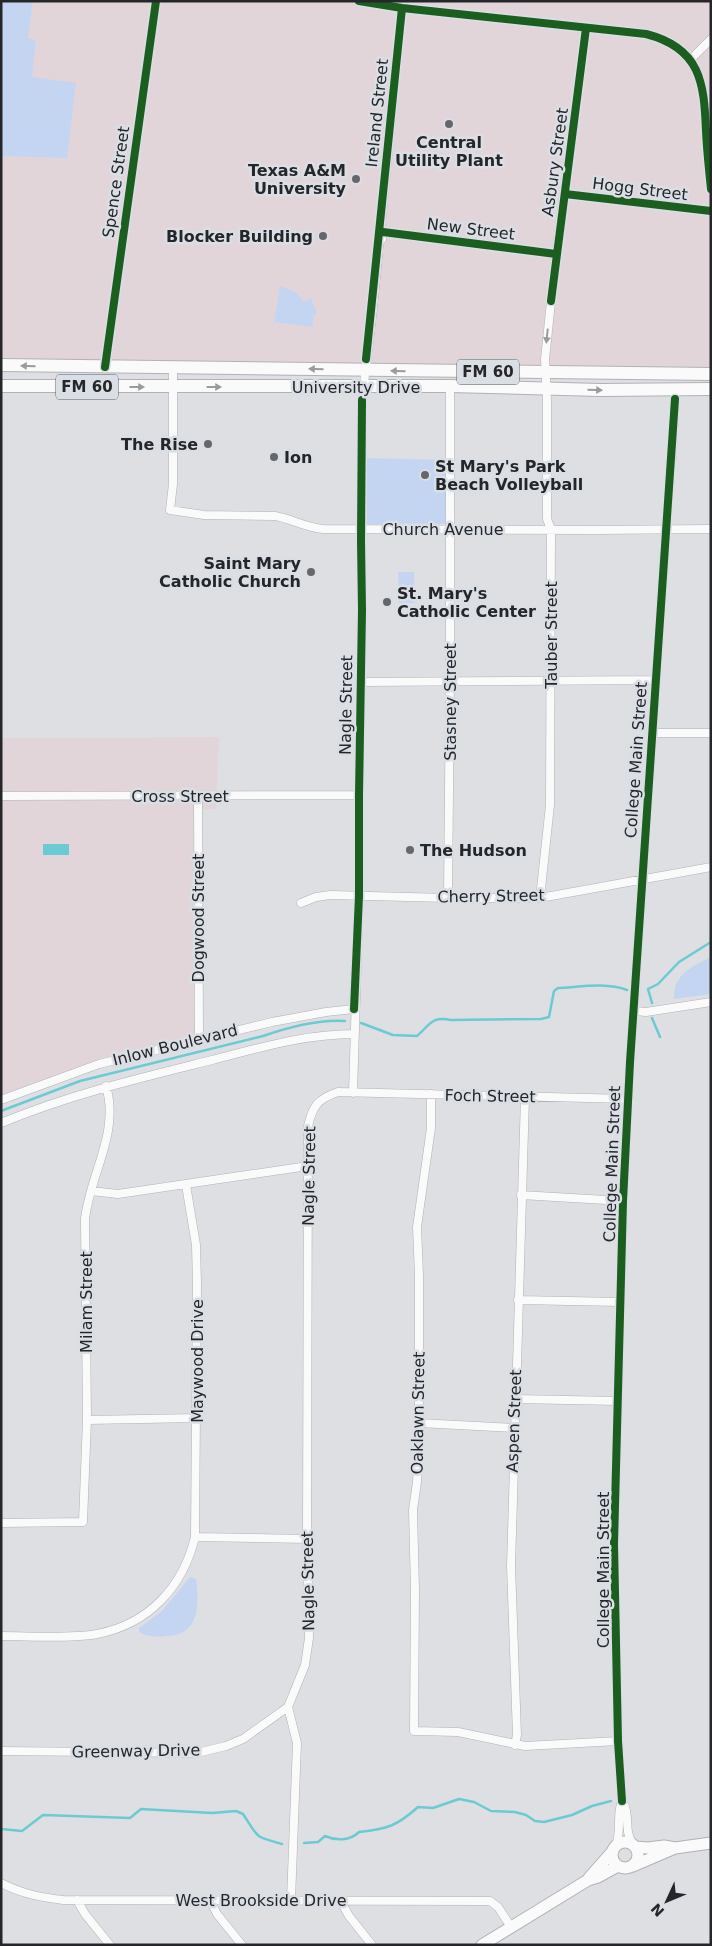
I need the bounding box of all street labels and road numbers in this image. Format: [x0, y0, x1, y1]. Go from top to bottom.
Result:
street label: Ireland Street [362, 58, 392, 168]
street label: Asbury Street [538, 107, 572, 217]
street label: Spence Street [99, 125, 133, 239]
street label: Hogg Street [591, 174, 689, 204]
street label: New Street [426, 214, 516, 244]
road number: FM 60 [457, 360, 519, 384]
road number: FM 60 [56, 374, 118, 400]
street label: University Drive [292, 378, 420, 397]
street label: Church Avenue [382, 520, 504, 539]
street label: Tauber Street [542, 581, 561, 690]
street label: Stasney Street [441, 643, 460, 761]
street label: Nagle Street [336, 655, 356, 755]
street label: College Main Street [621, 681, 651, 839]
street label: Cross Street [131, 787, 229, 806]
street label: Dogwood Street [189, 854, 208, 982]
street label: Cherry Street [437, 886, 545, 906]
street label: Inlow Boulevard [111, 1020, 239, 1070]
street label: College Main Street [600, 1085, 624, 1243]
street label: Foch Street [444, 1086, 536, 1106]
street label: Nagle Street [299, 1126, 319, 1226]
street label: Milam Street [77, 1251, 96, 1353]
street label: Maywood Drive [188, 1299, 207, 1423]
street label: Oaklawn Street [407, 1351, 429, 1475]
street label: Aspen Street [503, 1369, 525, 1473]
street label: College Main Street [594, 1492, 613, 1648]
street label: Nagle Street [298, 1531, 318, 1631]
street label: Greenway Drive [72, 1740, 200, 1762]
street label: West Brookside Drive [176, 1891, 347, 1910]

